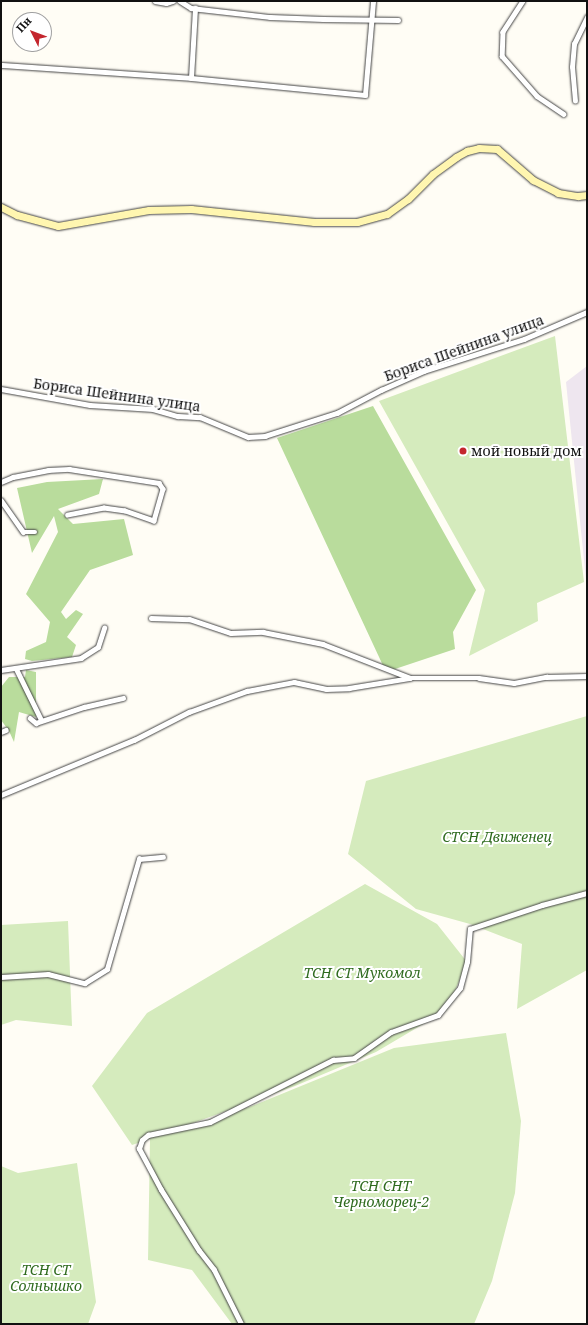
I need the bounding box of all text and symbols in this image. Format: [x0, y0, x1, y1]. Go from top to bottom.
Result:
north arrow [12, 12, 52, 52]
text: Пн [12, 13, 34, 35]
street label: Бориса Шейнина улица [382, 311, 546, 385]
street label: Бориса Шейнина улица [32, 375, 202, 415]
place label: мой новый дом [471, 443, 582, 459]
marker: мой новый дом [458, 446, 468, 456]
park label: СТСН Движенец [442, 829, 552, 845]
park label: ТСН СТ Мукомол [304, 965, 420, 981]
park label: ТСН СНТ Черноморец-2 [333, 1178, 429, 1210]
park label: ТСН СТ Солнышко [10, 1262, 82, 1294]

